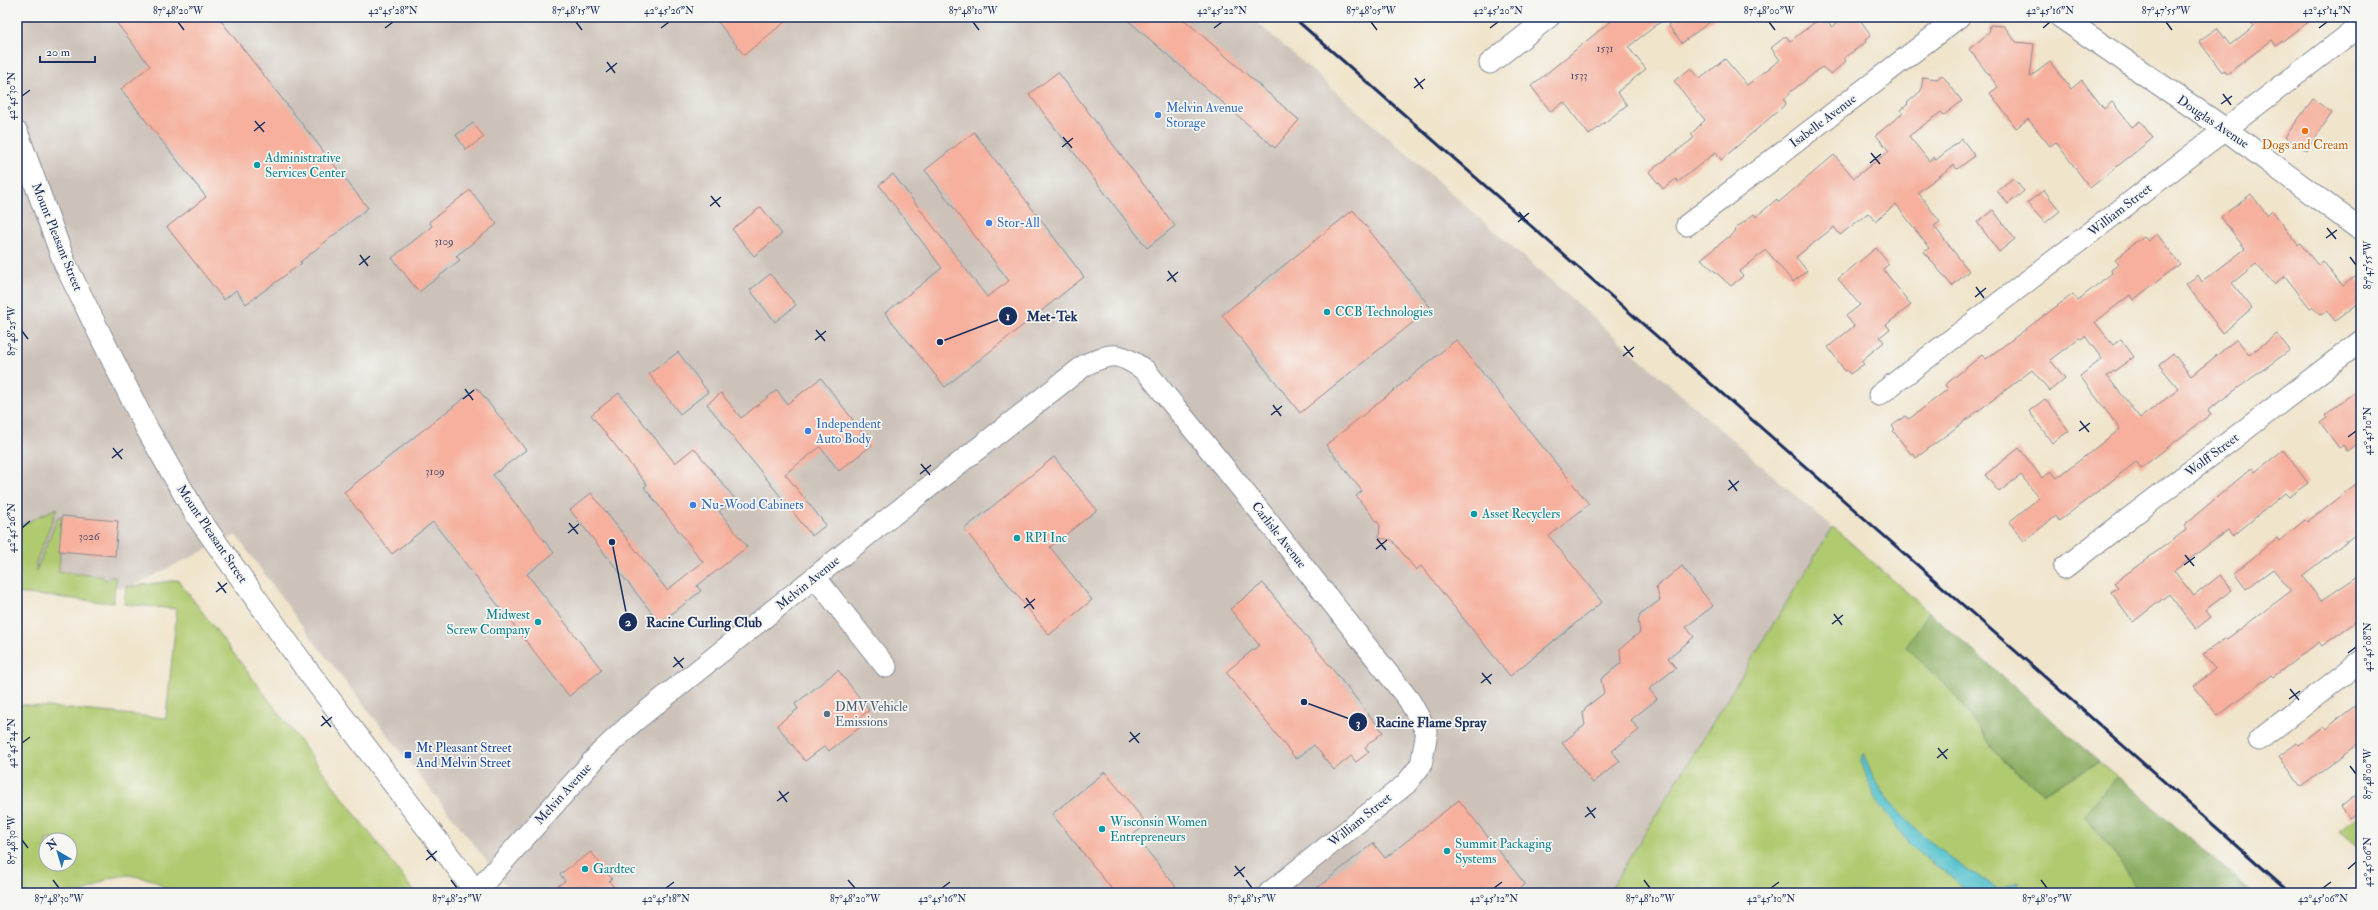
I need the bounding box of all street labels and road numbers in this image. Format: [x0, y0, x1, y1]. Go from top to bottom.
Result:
street label: Isabelle Avenue [1787, 90, 1860, 151]
street label: Douglas Avenue [2174, 92, 2253, 152]
street label: William Street [2084, 180, 2155, 240]
street label: Mount Pleasant Street [28, 181, 86, 293]
street label: Wolff Street [2181, 430, 2242, 481]
street label: Mount Pleasant Street [173, 482, 251, 586]
street label: Carlisle Avenue [1248, 499, 1310, 572]
street label: Melvin Avenue [773, 552, 843, 614]
street label: Melvin Avenue [531, 760, 595, 828]
street label: William Street [1325, 790, 1395, 851]

